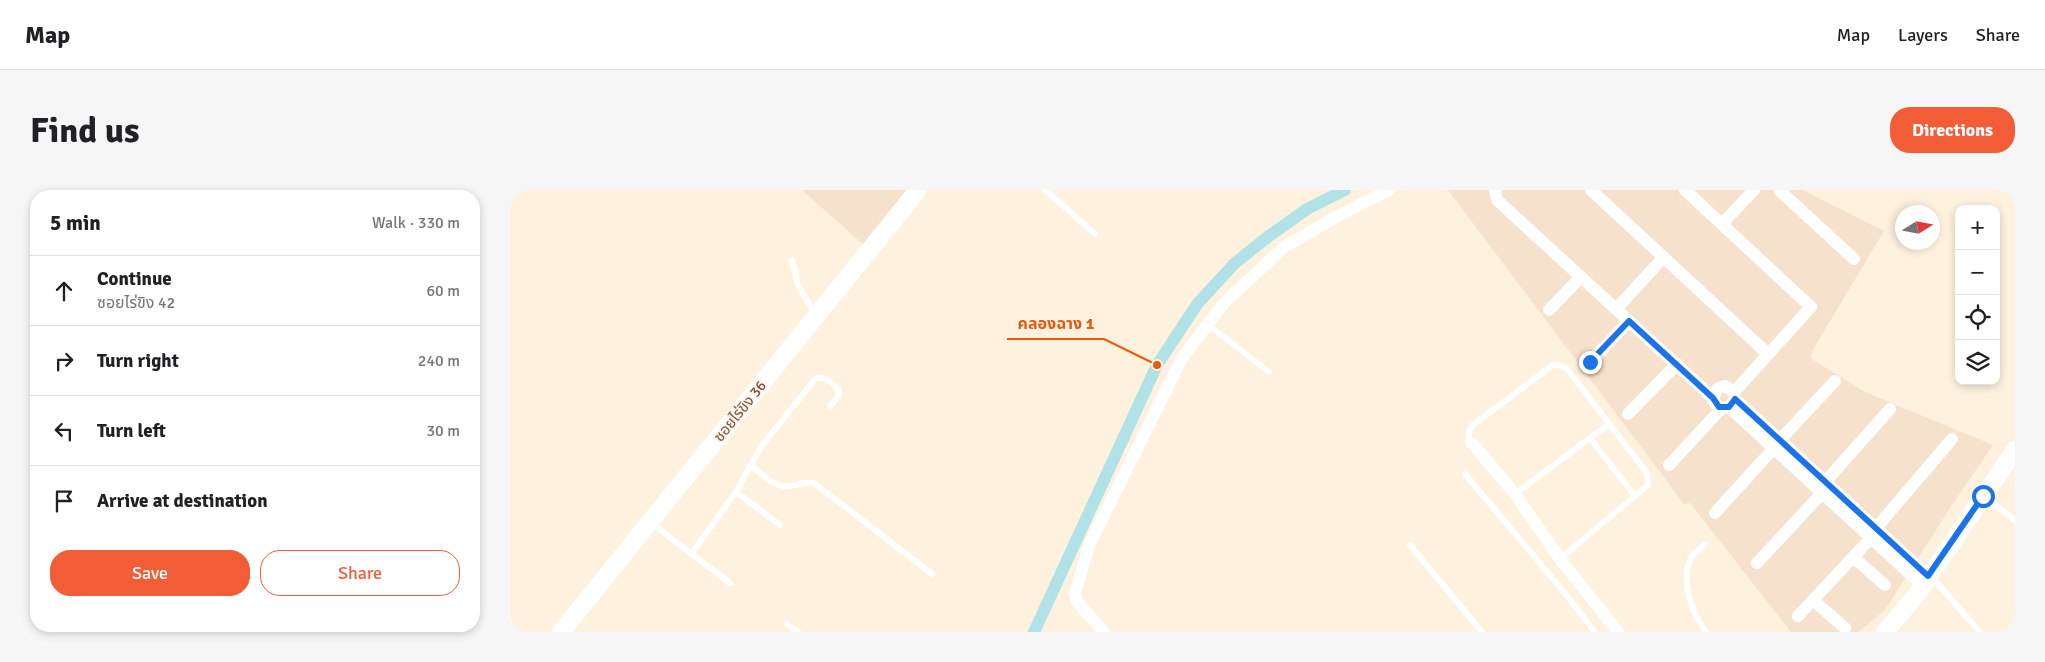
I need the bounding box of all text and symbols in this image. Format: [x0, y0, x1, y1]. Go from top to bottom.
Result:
text: Map [25, 20, 70, 50]
text: Map [1837, 24, 1870, 46]
text: Layers [1898, 24, 1948, 46]
text: Share [1976, 24, 2020, 46]
button: Directions [1890, 107, 2015, 153]
text: Find us [30, 109, 140, 152]
north arrow [1895, 205, 1940, 250]
map controls [1955, 205, 2000, 385]
button: + [1955, 205, 2000, 250]
text: 5 min [50, 210, 101, 236]
text: Walk · 330 m [372, 213, 460, 233]
button: − [1955, 250, 2000, 295]
text: Continue [97, 267, 172, 291]
icon: ahead [50, 277, 78, 305]
text: 60 m [426, 281, 460, 301]
text: ซอยไร่ขิง 42 [97, 293, 175, 313]
button: locate [1955, 295, 2000, 340]
callout: คลองฉาง 1 [1007, 308, 1104, 339]
text: คลองฉาง 1 [1018, 314, 1095, 334]
button: layers [1955, 340, 2000, 385]
icon: right [50, 347, 78, 375]
text: Turn right [97, 349, 179, 373]
text: 240 m [418, 351, 460, 371]
route end [1579, 351, 1602, 374]
street label: ซอยไร่ขิง 36 [710, 377, 770, 445]
icon: left [50, 417, 78, 445]
text: Turn left [97, 419, 166, 443]
text: 30 m [426, 421, 460, 441]
route start [1972, 485, 1995, 508]
icon: arrive [50, 487, 78, 515]
text: Arrive at destination [97, 489, 268, 513]
button: Save [50, 550, 250, 596]
button: Share [260, 550, 460, 596]

